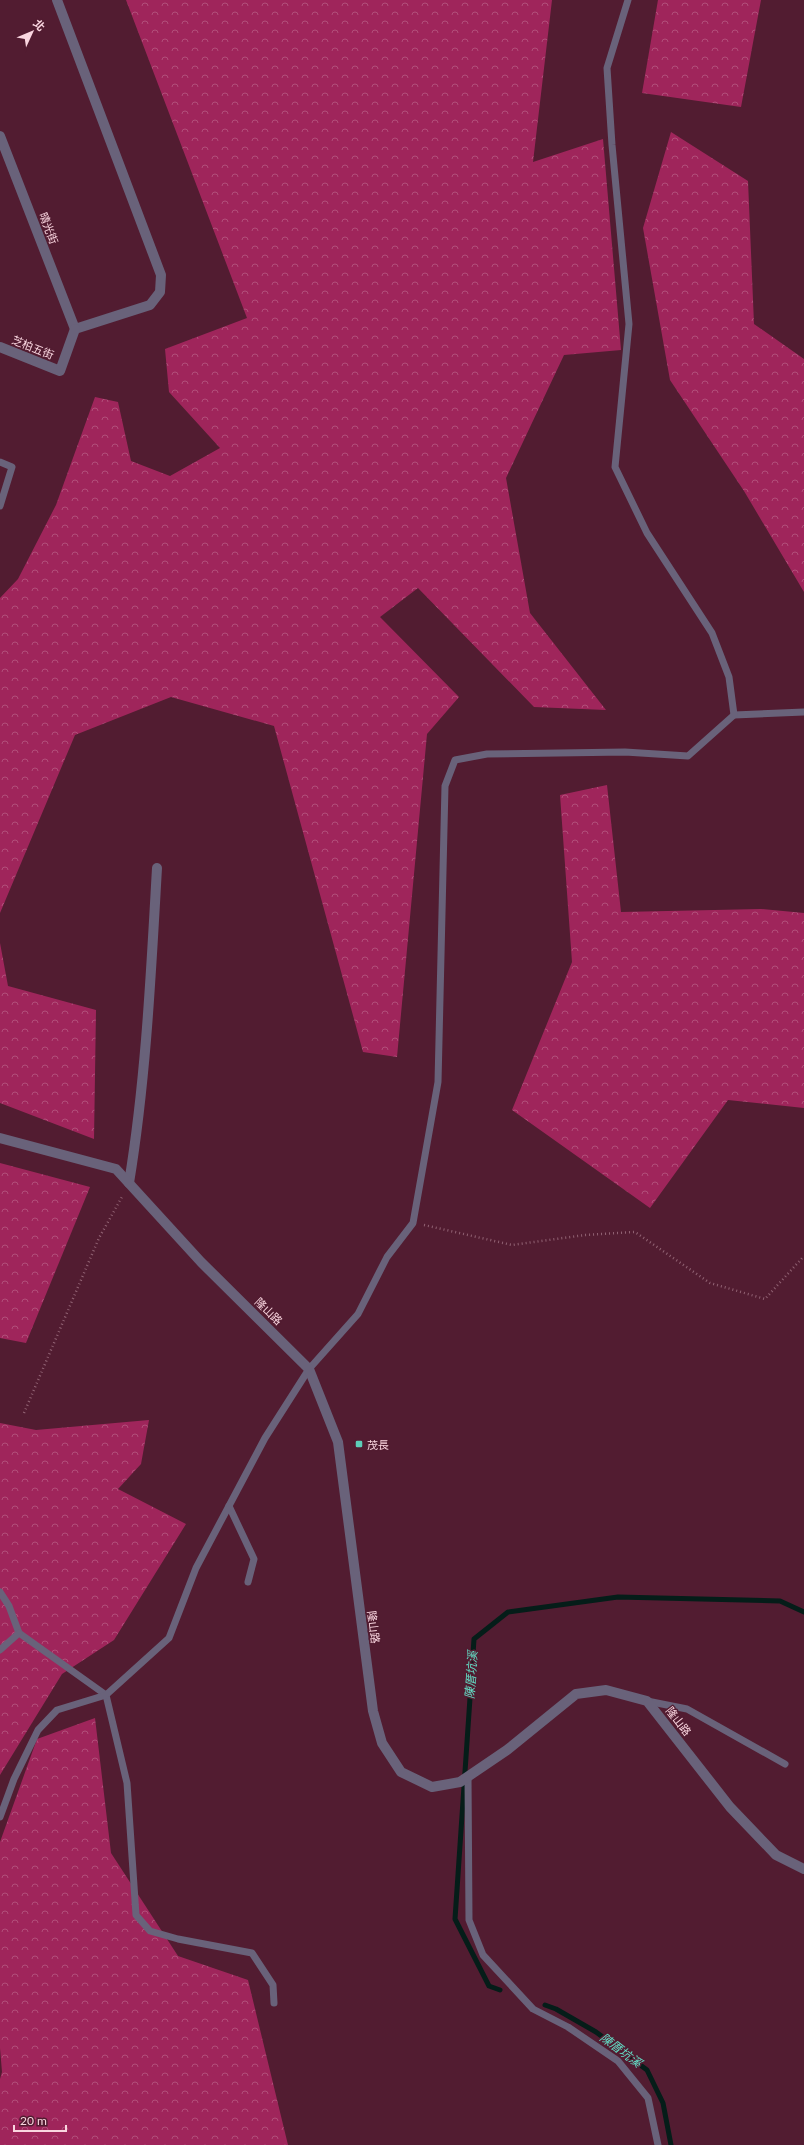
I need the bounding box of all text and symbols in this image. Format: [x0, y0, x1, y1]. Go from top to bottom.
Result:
north arrow [12, 12, 52, 52]
text: 北 [31, 16, 48, 33]
street label: 晴光街 [37, 210, 61, 246]
street label: 芝柏五街 [10, 333, 56, 361]
street label: 隆山路 [253, 1295, 285, 1327]
place label: 茂長 [367, 1438, 389, 1451]
marker: 茂長 [354, 1439, 364, 1449]
street label: 隆山路 [366, 1610, 382, 1644]
water label: 陳厝坑溪 [462, 1649, 480, 1699]
street label: 隆山路 [664, 1704, 694, 1738]
water label: 陳厝坑溪 [597, 2030, 646, 2072]
scale bar [14, 2107, 66, 2133]
text: 20 m [20, 2113, 47, 2128]

